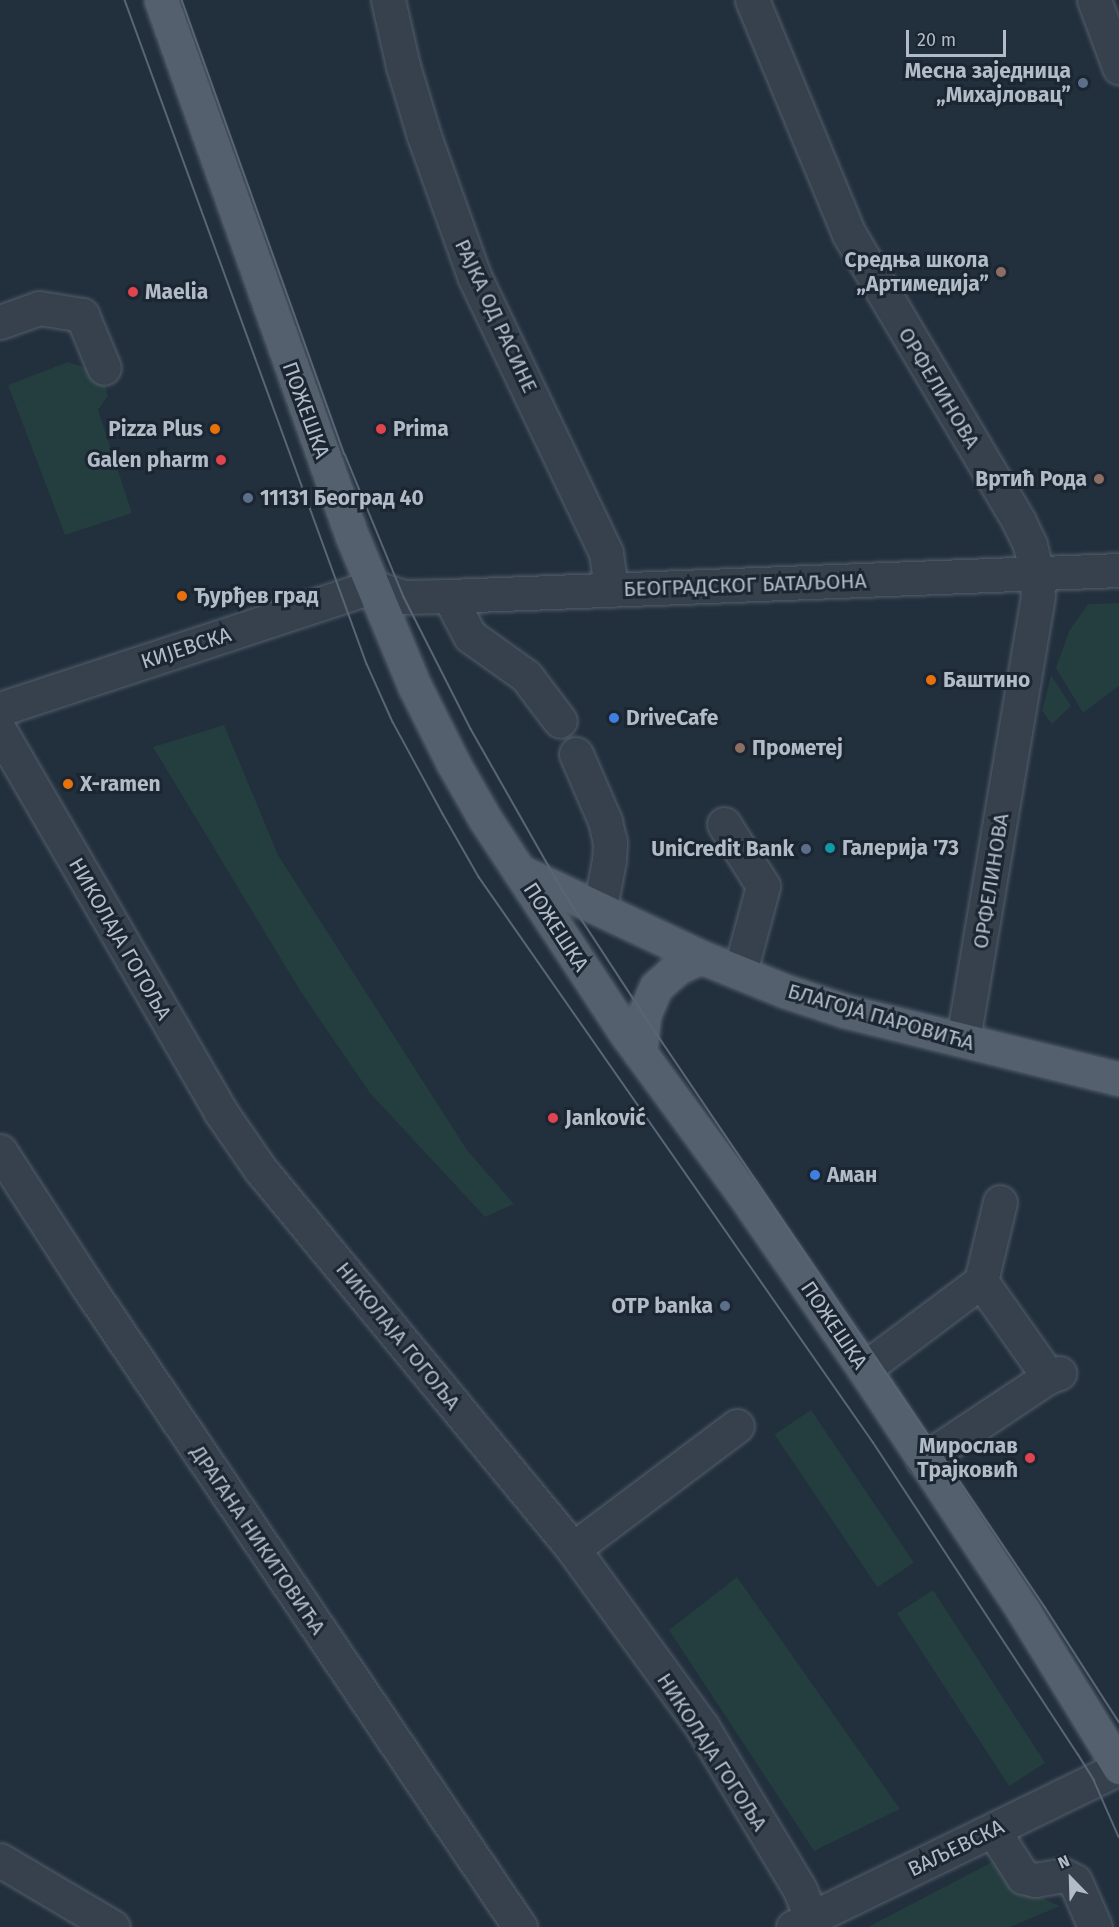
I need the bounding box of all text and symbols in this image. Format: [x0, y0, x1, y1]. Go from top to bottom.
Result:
scale bar [909, 18, 1010, 56]
text: 20 m [917, 29, 956, 51]
place label: Месна заједница „Михајловац” [905, 58, 1071, 108]
marker: Месна заједница „Михајловац” [1076, 76, 1090, 90]
street label: РАЈКА ОД РАСИНЕ [449, 235, 543, 397]
place label: Средња школа „Артимедија” [845, 247, 989, 297]
marker: Средња школа „Артимедија” [994, 265, 1008, 279]
place label: Maelia [145, 279, 208, 305]
marker: Maelia [126, 285, 140, 299]
street label: ОРФЕЛИНОВА [893, 323, 985, 453]
street label: ПОЖЕШКА [277, 358, 335, 462]
place label: Pizza Plus [108, 416, 203, 442]
place label: Prima [393, 416, 449, 442]
marker: Pizza Plus [208, 422, 222, 436]
marker: Prima [374, 422, 388, 436]
place label: Galen pharm [87, 447, 209, 473]
marker: Galen pharm [214, 453, 228, 467]
place label: Вртић Рода [975, 466, 1087, 492]
marker: Вртић Рода [1092, 472, 1106, 486]
place label: 11131 Београд 40 [260, 485, 424, 511]
marker: 11131 Београд 40 [241, 491, 255, 505]
street label: БЕОГРАДСКОГ БАТАЉОНА [623, 568, 867, 602]
place label: Ђурђев град [194, 583, 318, 609]
marker: Ђурђев град [175, 589, 189, 603]
street label: КИЈЕВСКА [138, 622, 234, 674]
place label: Баштино [943, 667, 1030, 693]
marker: Баштино [924, 673, 938, 687]
place label: DriveCafe [626, 705, 718, 731]
marker: DriveCafe [607, 711, 621, 725]
place label: Прометеј [752, 735, 843, 761]
marker: Прометеј [733, 741, 747, 755]
place label: X-ramen [80, 771, 161, 797]
marker: X-ramen [61, 777, 75, 791]
street label: ОРФЕЛИНОВА [968, 811, 1014, 951]
place label: Галерија '73 [842, 835, 959, 861]
place label: UniCredit Bank [651, 836, 794, 862]
marker: Галерија '73 [823, 841, 837, 855]
marker: UniCredit Bank [799, 842, 813, 856]
street label: НИКОЛАЈА ГОГОЉА [63, 853, 177, 1025]
street label: ПОЖЕШКА [518, 878, 594, 976]
street label: БЛАГОЈА ПАРОВИЋА [785, 978, 977, 1056]
place label: Janković [565, 1105, 645, 1131]
marker: Janković [546, 1111, 560, 1125]
place label: Аман [827, 1162, 877, 1188]
marker: Аман [808, 1168, 822, 1182]
street label: НИКОЛАЈА ГОГОЉА [331, 1257, 465, 1415]
street label: ПОЖЕШКА [795, 1276, 873, 1374]
place label: OTP banka [612, 1293, 713, 1319]
marker: OTP banka [718, 1299, 732, 1313]
place label: Мирослав Трајковић [917, 1433, 1018, 1483]
street label: ДРАГАНА НИКИТОВИЋА [185, 1441, 331, 1639]
marker: Мирослав Трајковић [1023, 1451, 1037, 1465]
street label: НИКОЛАЈА ГОГОЉА [652, 1668, 772, 1836]
street label: ВАЉЕВСКА [904, 1814, 1008, 1882]
north arrow [1041, 1849, 1101, 1909]
text: N [1055, 1851, 1072, 1873]

